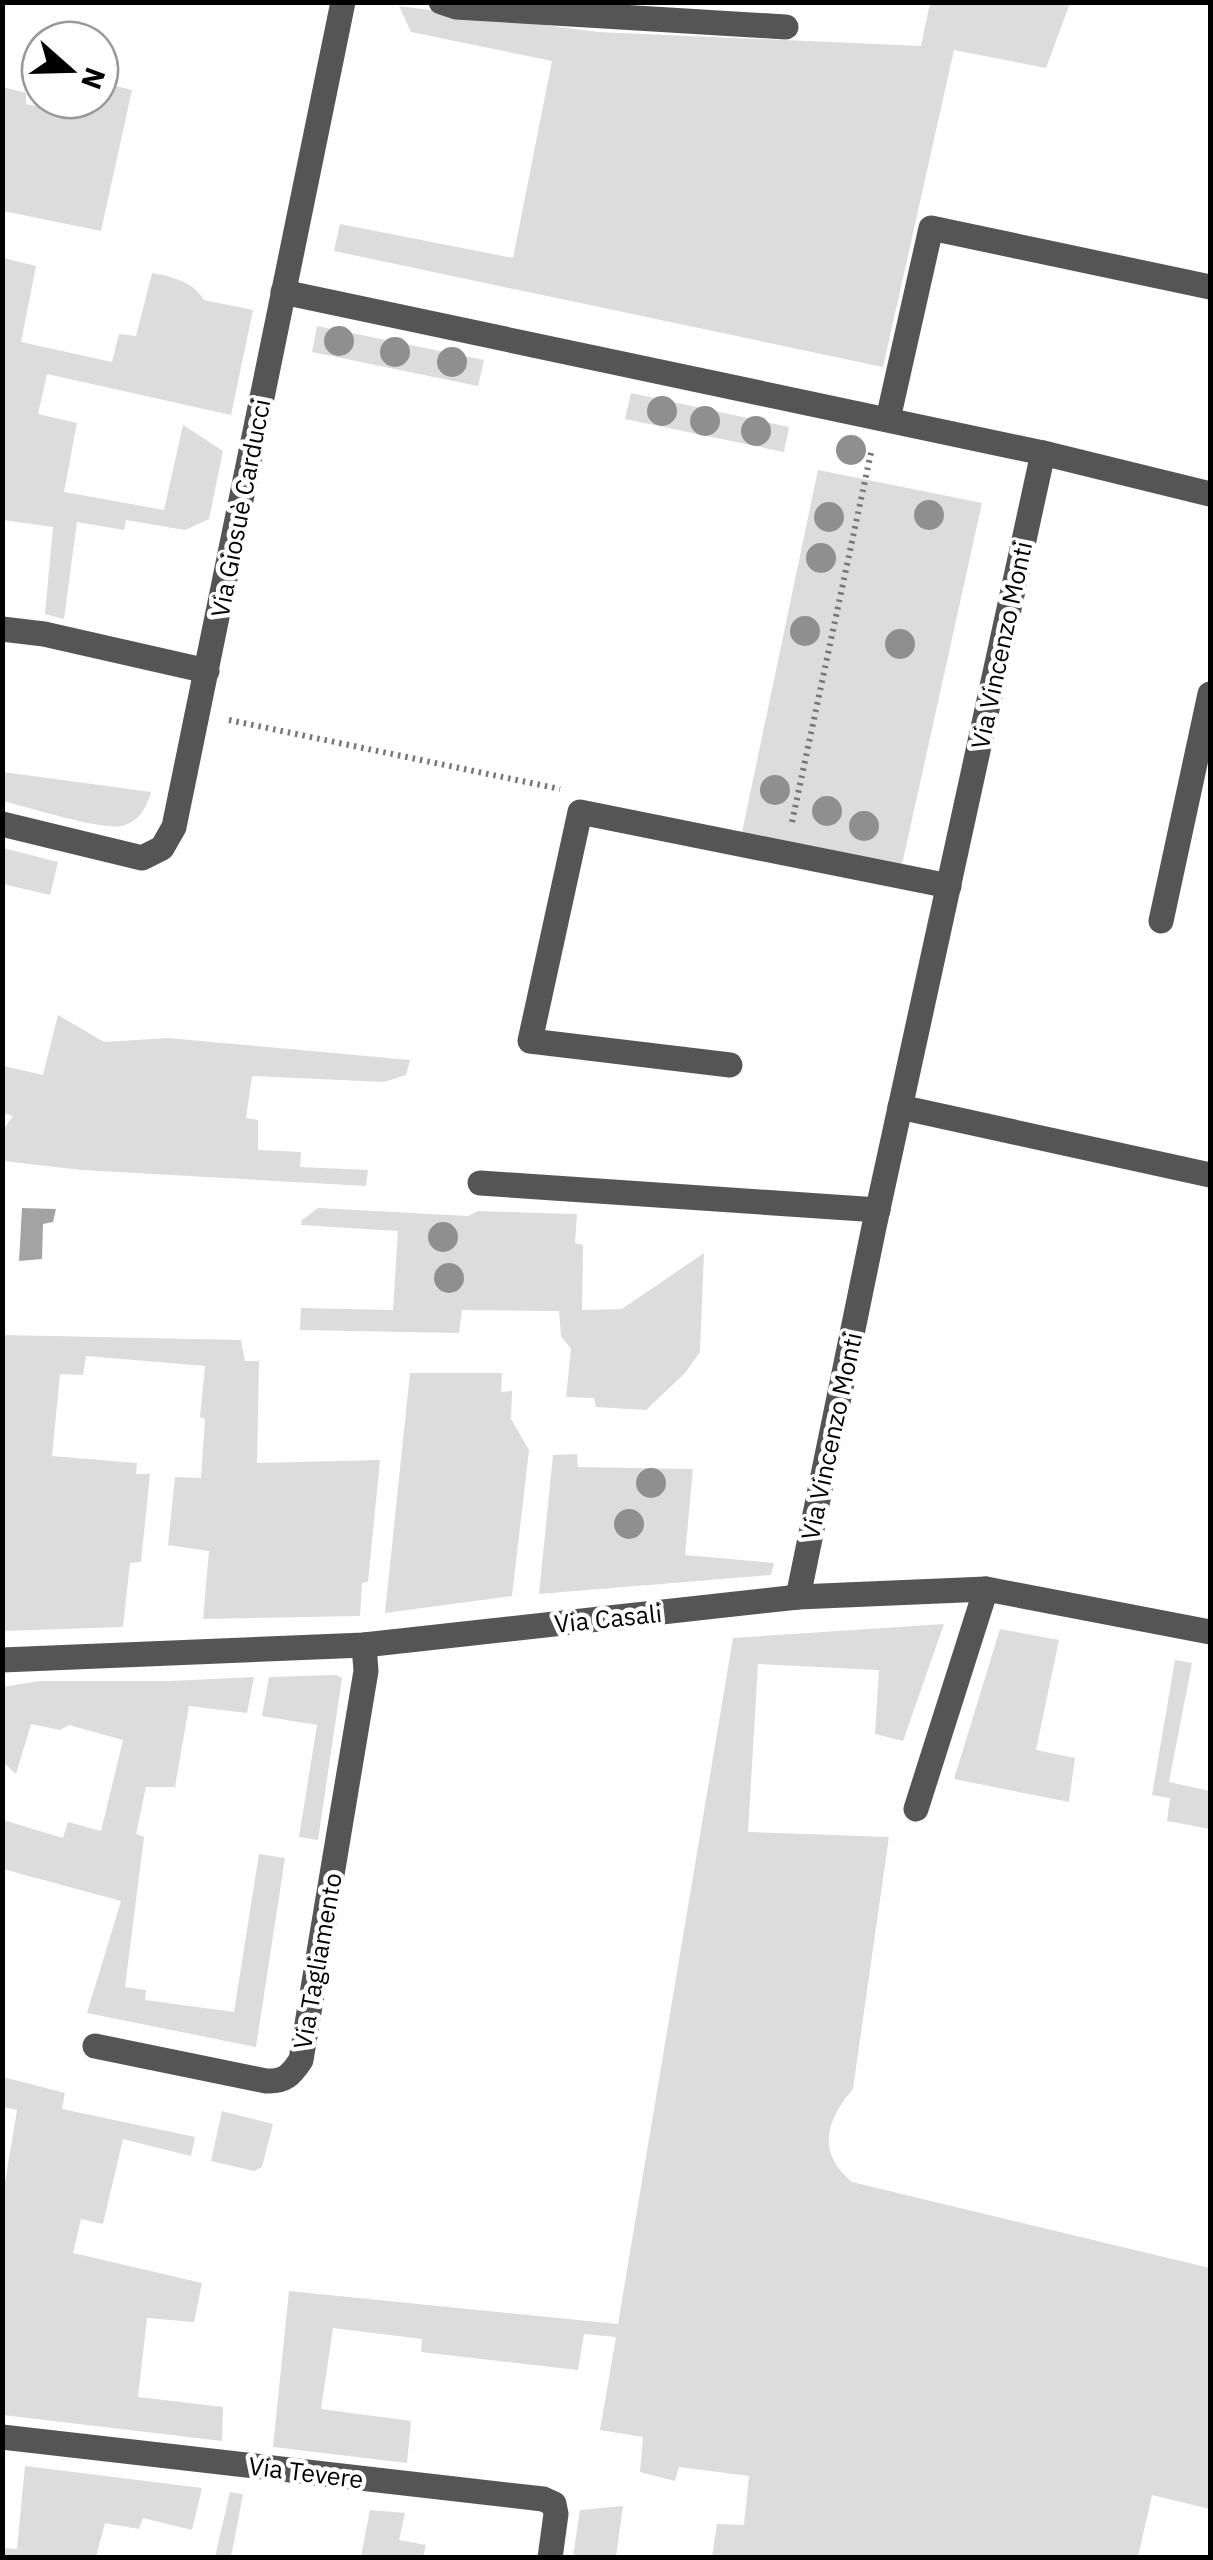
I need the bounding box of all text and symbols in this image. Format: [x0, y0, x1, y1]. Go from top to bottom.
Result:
north arrow [20, 20, 120, 120]
text: N [73, 63, 115, 95]
street label: Via Giosuè Carducci [203, 396, 277, 620]
street label: Via Vincenzo Monti [963, 538, 1039, 752]
street label: Via Vincenzo Monti [793, 1329, 869, 1543]
street label: Via Casali [552, 1596, 664, 1640]
street label: Via Tagliamento [285, 1870, 349, 2052]
street label: Via Tevere [247, 2449, 365, 2495]

